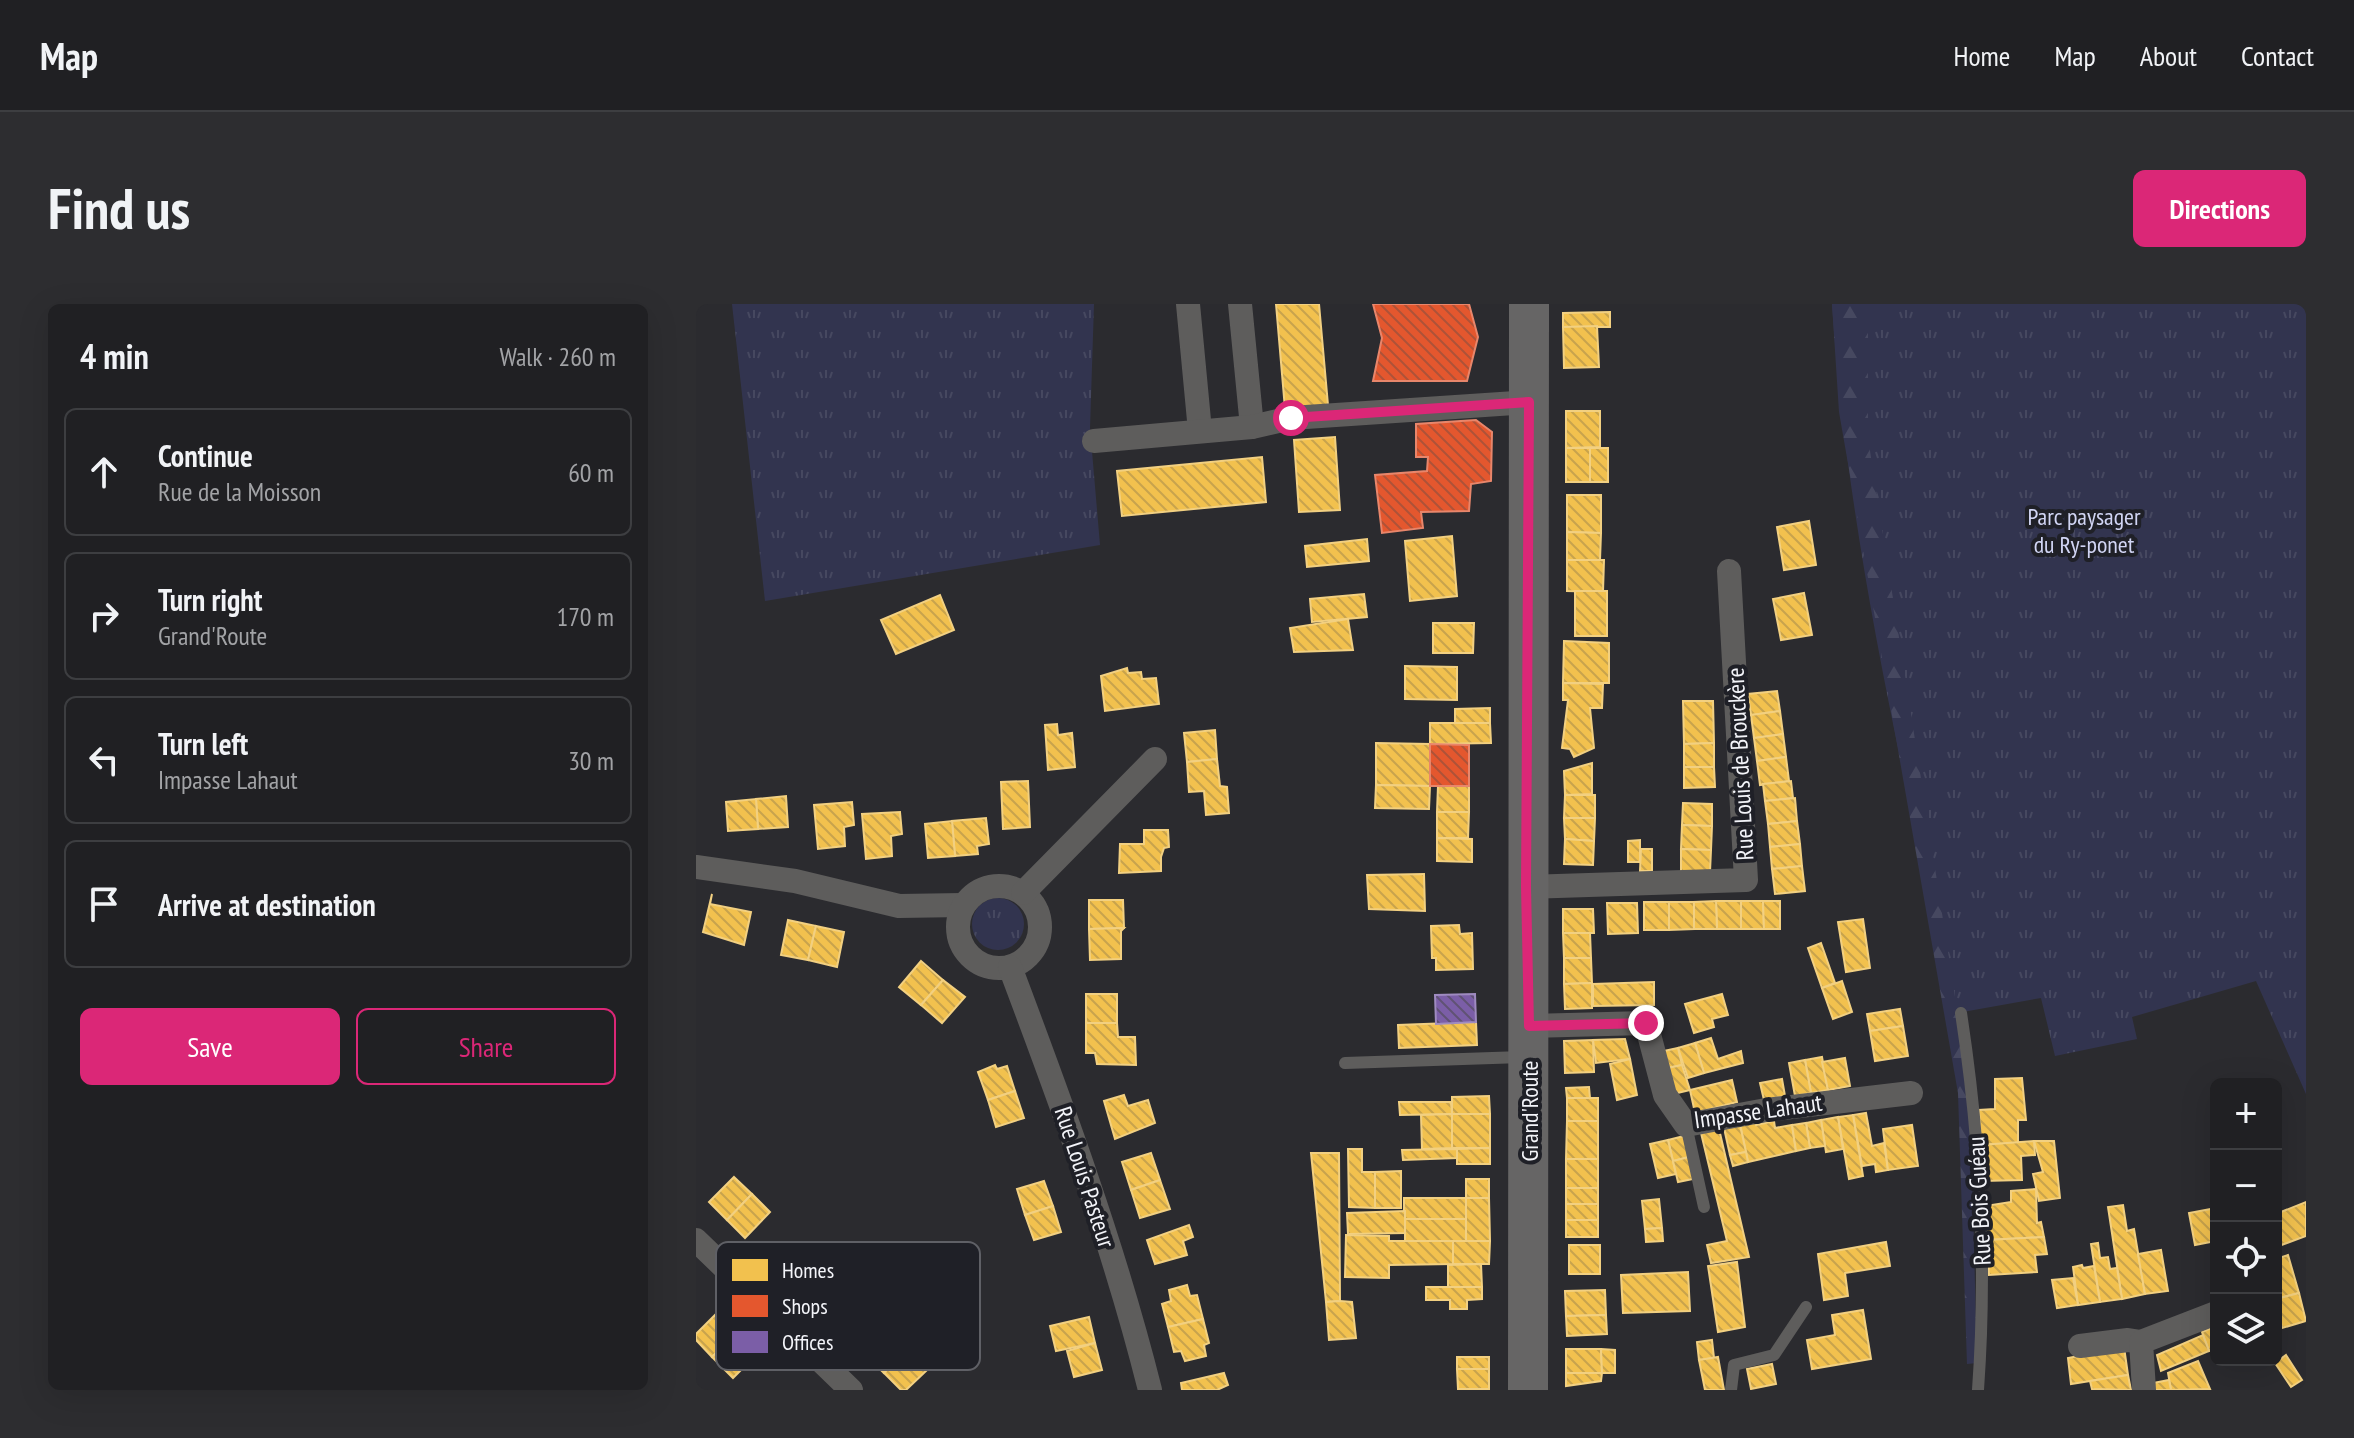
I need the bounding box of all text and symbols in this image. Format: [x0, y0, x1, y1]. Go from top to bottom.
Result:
text: Map [40, 31, 98, 80]
text: Home [1954, 37, 2010, 74]
text: Map [2054, 37, 2096, 74]
text: About [2140, 37, 2197, 74]
text: Contact [2241, 37, 2314, 74]
button: Directions [2133, 170, 2306, 247]
text: Find us [48, 172, 190, 244]
text: 4 min [80, 334, 149, 378]
text: Walk · 260 m [499, 340, 616, 373]
route start [1273, 400, 1309, 436]
text: Continue [158, 436, 253, 475]
icon: ahead [82, 450, 126, 494]
text: 60 m [568, 456, 614, 489]
text: Rue de la Moisson [158, 475, 321, 508]
park label: Parc paysager du Ry-ponet [2027, 501, 2141, 560]
text: Turn right [158, 580, 262, 619]
icon: right [82, 594, 126, 638]
text: 170 m [556, 600, 614, 633]
text: Grand'Route [158, 619, 267, 652]
street label: Rue Louis de Brouckère [1719, 667, 1761, 861]
text: Turn left [158, 724, 248, 763]
icon: left [82, 738, 126, 782]
text: 30 m [568, 744, 614, 777]
text: Impasse Lahaut [158, 763, 298, 796]
icon: arrive [82, 882, 126, 926]
text: Arrive at destination [158, 885, 376, 924]
route end [1628, 1005, 1664, 1041]
button: Save [80, 1008, 340, 1085]
button: Share [356, 1008, 616, 1085]
street label: Grand'Route [1514, 1061, 1545, 1161]
map controls [2210, 1078, 2282, 1366]
button: + [2210, 1078, 2282, 1150]
street label: Impasse Lahaut [1692, 1087, 1824, 1135]
street label: Rue Louis Pasteur [1048, 1103, 1122, 1252]
street label: Rue Bois Guéau [1960, 1136, 1998, 1266]
button: − [2210, 1150, 2282, 1222]
button: locate [2210, 1222, 2282, 1294]
legend [716, 1242, 980, 1370]
text: Homes [782, 1256, 834, 1284]
text: Shops [782, 1292, 828, 1320]
button: layers [2210, 1294, 2282, 1366]
text: Offices [782, 1328, 833, 1356]

